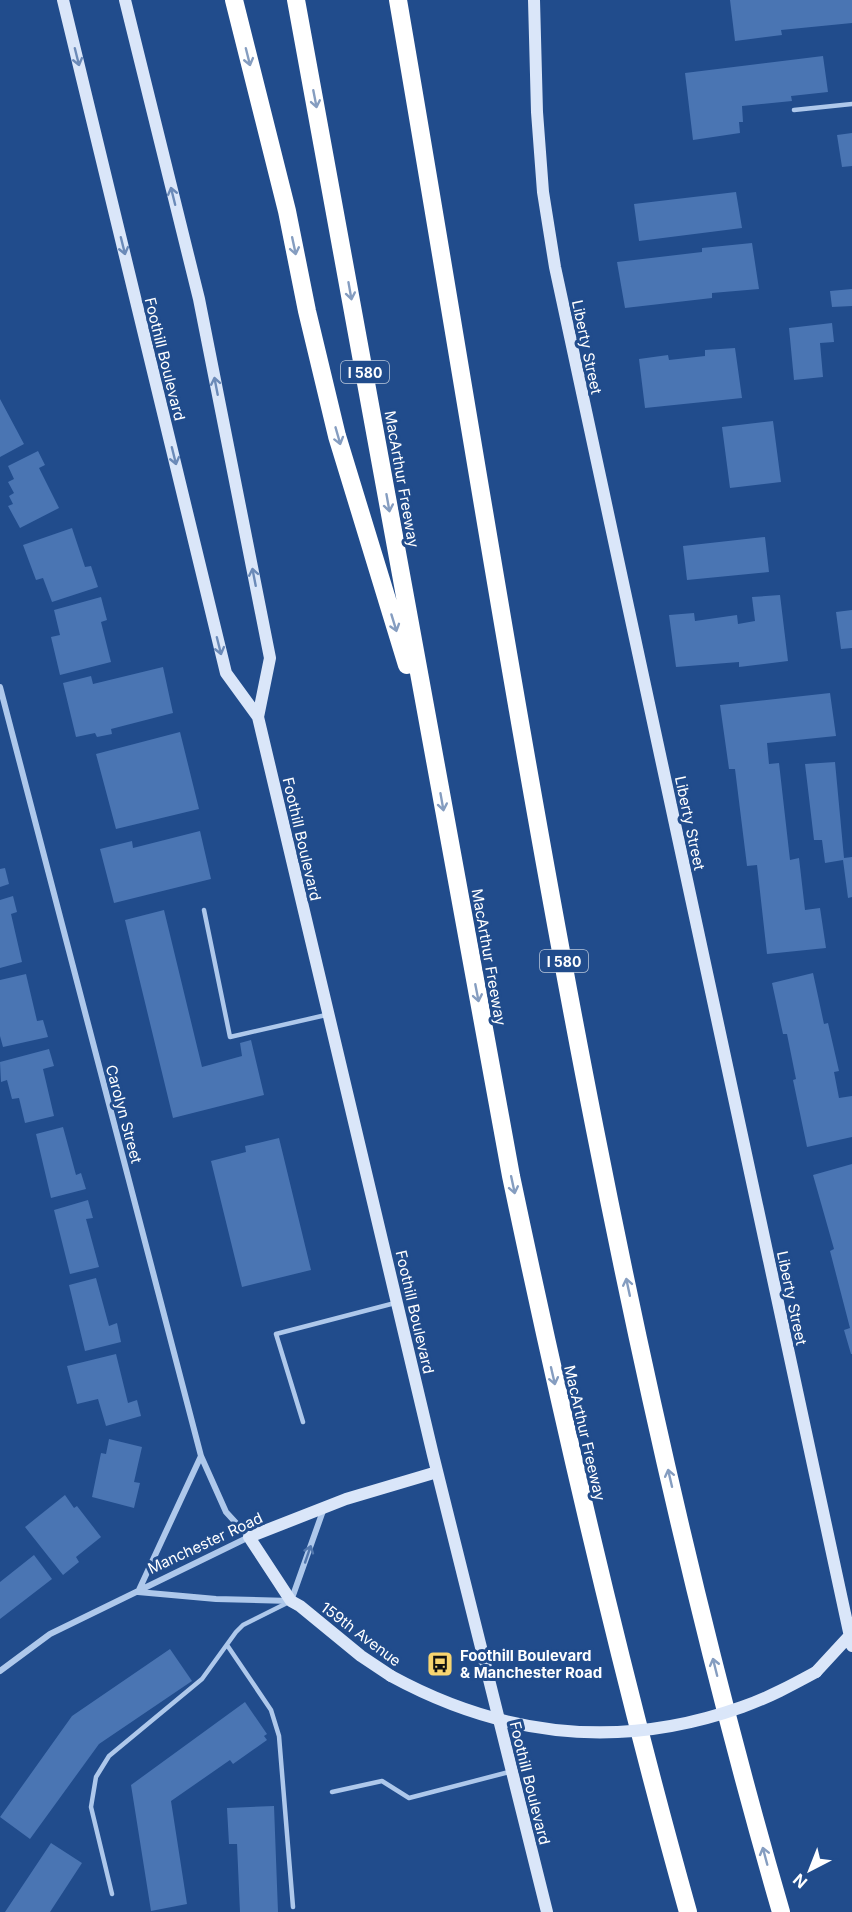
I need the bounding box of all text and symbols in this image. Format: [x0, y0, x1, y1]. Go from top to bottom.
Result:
one-way arrow [71, 47, 83, 66]
one-way arrow [243, 47, 255, 66]
one-way arrow [310, 88, 321, 108]
one-way arrow [167, 186, 179, 205]
one-way arrow [289, 236, 300, 256]
one-way arrow [117, 237, 129, 256]
one-way arrow [345, 280, 356, 300]
street label: Foothill Boulevard [141, 295, 189, 423]
street label: Liberty Street [568, 298, 606, 396]
road number: I 580 [341, 361, 389, 383]
one-way arrow [210, 376, 221, 396]
street label: MacArthur Freeway [381, 409, 423, 550]
one-way arrow [332, 426, 344, 445]
one-way arrow [168, 446, 180, 465]
one-way arrow [383, 493, 394, 512]
one-way arrow [248, 568, 259, 587]
one-way arrow [389, 613, 400, 632]
one-way arrow [214, 636, 226, 655]
street label: Liberty Street [671, 774, 709, 872]
street label: Foothill Boulevard [279, 775, 325, 903]
one-way arrow [437, 791, 448, 811]
street label: MacArthur Freeway [468, 887, 510, 1028]
road number: I 580 [540, 950, 588, 972]
one-way arrow [472, 983, 483, 1003]
street label: Carolyn Street [102, 1063, 146, 1165]
one-way arrow [508, 1175, 519, 1194]
street label: Foothill Boulevard [392, 1248, 438, 1376]
street label: Liberty Street [773, 1249, 811, 1347]
one-way arrow [622, 1278, 633, 1297]
street label: MacArthur Freeway [560, 1363, 610, 1503]
one-way arrow [548, 1366, 560, 1385]
one-way arrow [663, 1468, 675, 1487]
street label: Manchester Road [145, 1508, 265, 1578]
one-way arrow [303, 1546, 314, 1564]
street label: 159th Avenue [317, 1598, 405, 1670]
place label: Foothill Boulevard & Manchester Road [460, 1646, 602, 1682]
bus stop icon: Foothill Boulevard & Manchester Road [425, 1649, 455, 1679]
one-way arrow [709, 1658, 721, 1677]
street label: Foothill Boulevard [506, 1719, 554, 1847]
north arrow [780, 1840, 840, 1900]
one-way arrow [759, 1847, 770, 1866]
text: N [789, 1870, 811, 1893]

